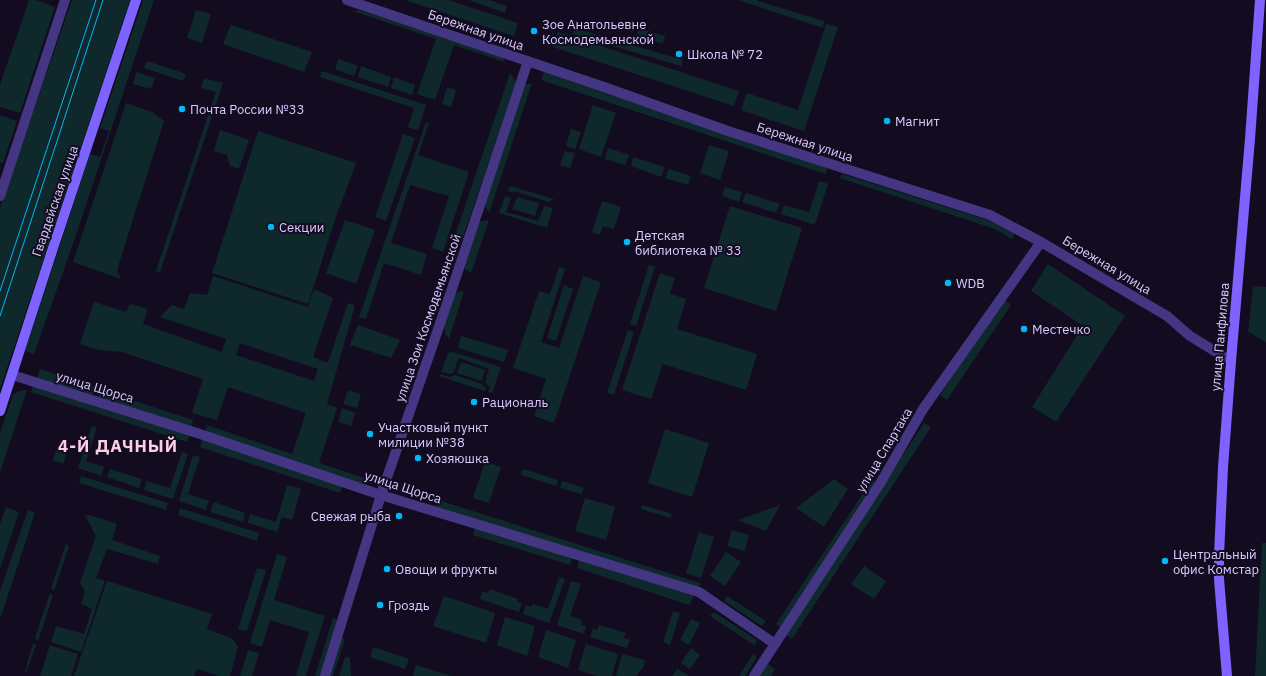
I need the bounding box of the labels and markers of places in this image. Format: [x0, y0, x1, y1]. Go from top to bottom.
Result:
place label: Зое Анатольевне Космодемьянской [542, 16, 654, 48]
marker: Зое Анатольевне Космодемьянской [529, 26, 539, 36]
place label: Школа № 72 [687, 46, 763, 63]
marker: Школа № 72 [674, 49, 684, 59]
place label: Почта России №33 [190, 101, 304, 118]
marker: Почта России №33 [177, 104, 187, 114]
place label: Магнит [895, 113, 940, 130]
marker: Магнит [882, 116, 892, 126]
place label: Секции [279, 219, 324, 236]
marker: Секции [266, 222, 276, 232]
place label: Детская библиотека № 33 [635, 227, 742, 259]
marker: Детская библиотека № 33 [622, 237, 632, 247]
place label: WDB [956, 275, 985, 292]
marker: WDB [943, 278, 953, 288]
place label: Местечко [1032, 321, 1091, 338]
marker: Местечко [1019, 324, 1029, 334]
place label: Рациональ [482, 394, 548, 411]
marker: Рациональ [469, 397, 479, 407]
place label: Участковый пункт милиции №38 [378, 419, 488, 451]
marker: Участковый пункт милиции №38 [365, 429, 375, 439]
place label: Хозяюшка [426, 450, 489, 467]
marker: Хозяюшка [413, 453, 423, 463]
place label: Свежая рыба [311, 508, 391, 525]
marker: Свежая рыба [394, 511, 404, 521]
place label: Центральный офис Комстар [1173, 546, 1259, 578]
marker: Центральный офис Комстар [1160, 556, 1170, 566]
place label: Овощи и фрукты [395, 561, 497, 578]
marker: Овощи и фрукты [382, 564, 392, 574]
place label: Гроздь [388, 597, 430, 614]
marker: Гроздь [375, 600, 385, 610]

